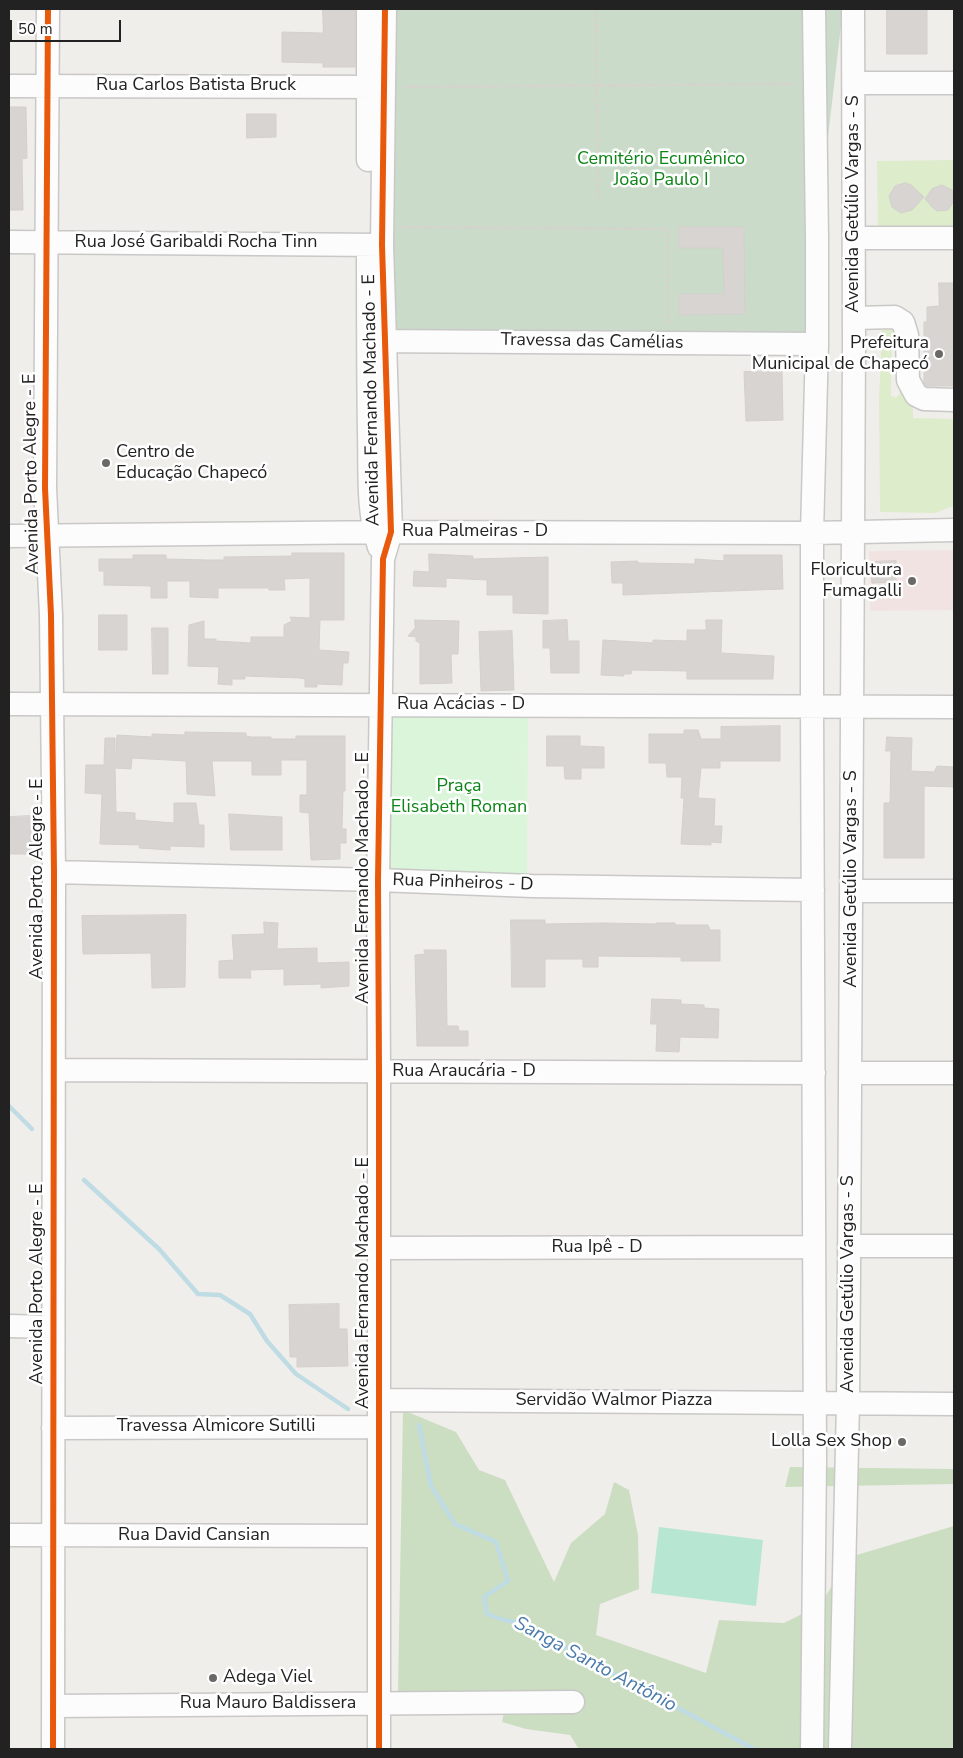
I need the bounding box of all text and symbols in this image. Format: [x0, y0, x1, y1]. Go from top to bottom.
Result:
scale bar [12, 10, 124, 42]
text: 50 m [18, 19, 53, 39]
street label: Rua Carlos Batista Bruck [96, 75, 296, 97]
street label: Avenida Getúlio Vargas - S [843, 95, 865, 313]
park label: Cemitério Ecumênico João Paulo I [577, 149, 745, 192]
street label: Rua José Garibaldi Rocha Tinn [75, 232, 317, 254]
street label: Avenida Fernando Machado - E [359, 274, 385, 526]
street label: Travessa das Camélias [500, 330, 684, 354]
place label: Prefeitura Municipal de Chapecó [752, 333, 929, 376]
marker: Prefeitura Municipal de Chapecó [933, 348, 945, 360]
street label: Avenida Porto Alegre - E [19, 373, 45, 575]
place label: Centro de Educação Chapecó [116, 442, 267, 484]
marker: Centro de Educação Chapecó [100, 457, 112, 469]
street label: Rua Palmeiras - D [402, 521, 548, 543]
place label: Floricultura Fumagalli [810, 560, 902, 602]
marker: Floricultura Fumagalli [906, 575, 918, 587]
street label: Rua Acácias - D [397, 694, 525, 716]
street label: Avenida Fernando Machado - E [353, 752, 375, 1004]
street label: Avenida Getúlio Vargas - S [841, 770, 863, 988]
park label: Praça Elisabeth Roman [391, 776, 527, 819]
street label: Avenida Porto Alegre - E [27, 779, 49, 979]
street label: Rua Pinheiros - D [392, 870, 534, 896]
street label: Rua Araucária - D [392, 1061, 536, 1083]
street label: Avenida Fernando Machado - E [353, 1157, 375, 1409]
street label: Avenida Getúlio Vargas - S [838, 1175, 860, 1393]
street label: Avenida Porto Alegre - E [27, 1184, 49, 1384]
street label: Rua Ipê - D [551, 1237, 643, 1259]
street label: Servidão Walmor Piazza [515, 1390, 713, 1412]
street label: Travessa Almicore Sutilli [117, 1416, 315, 1438]
place label: Lolla Sex Shop [771, 1431, 892, 1453]
marker: Lolla Sex Shop [896, 1436, 908, 1448]
street label: Rua David Cansian [118, 1525, 270, 1547]
water label: Sanga Santo Antônio [510, 1613, 680, 1717]
place label: Adega Viel [223, 1667, 312, 1689]
marker: Adega Viel [207, 1672, 219, 1684]
street label: Rua Mauro Baldissera [180, 1693, 356, 1715]

